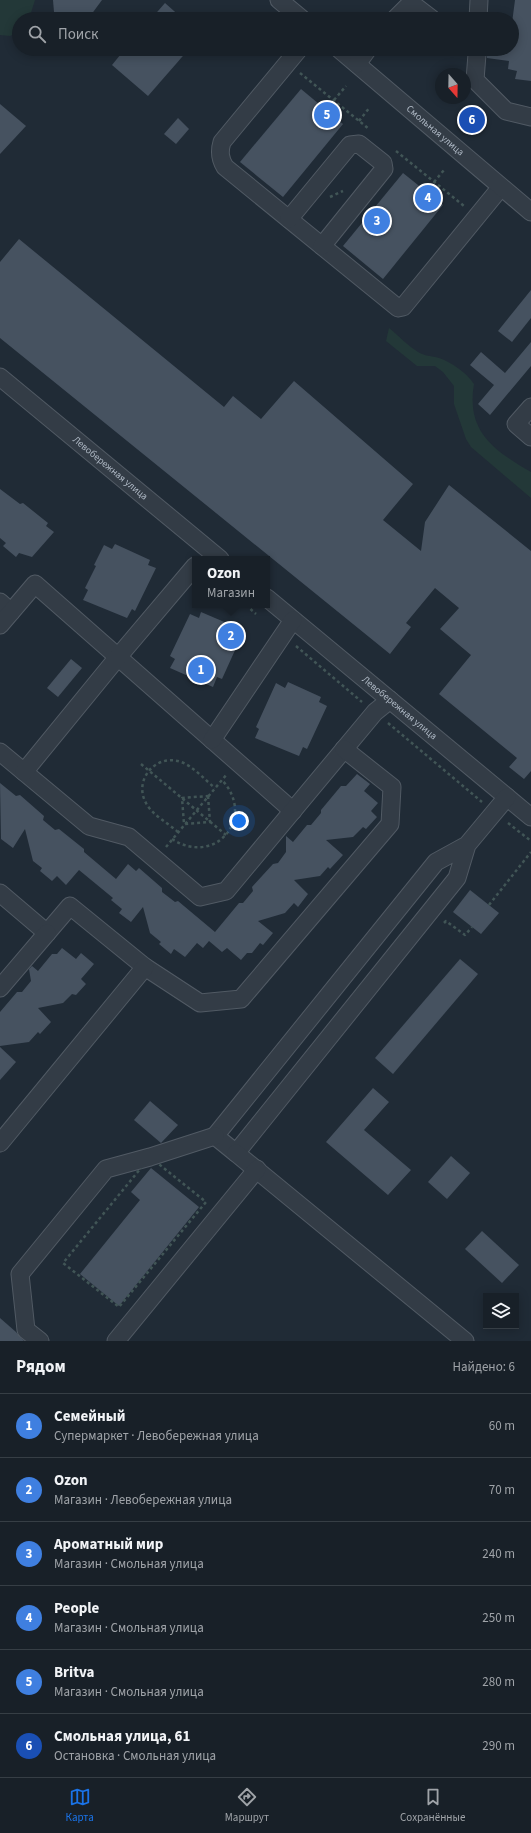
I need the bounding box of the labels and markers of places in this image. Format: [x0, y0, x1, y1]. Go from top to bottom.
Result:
pin: 5 [314, 100, 340, 130]
pin: 6 [459, 105, 485, 135]
pin: 4 [415, 183, 441, 213]
pin: 3 [364, 206, 390, 236]
pin: 2 [218, 621, 244, 651]
pin: 1 [188, 655, 214, 685]

